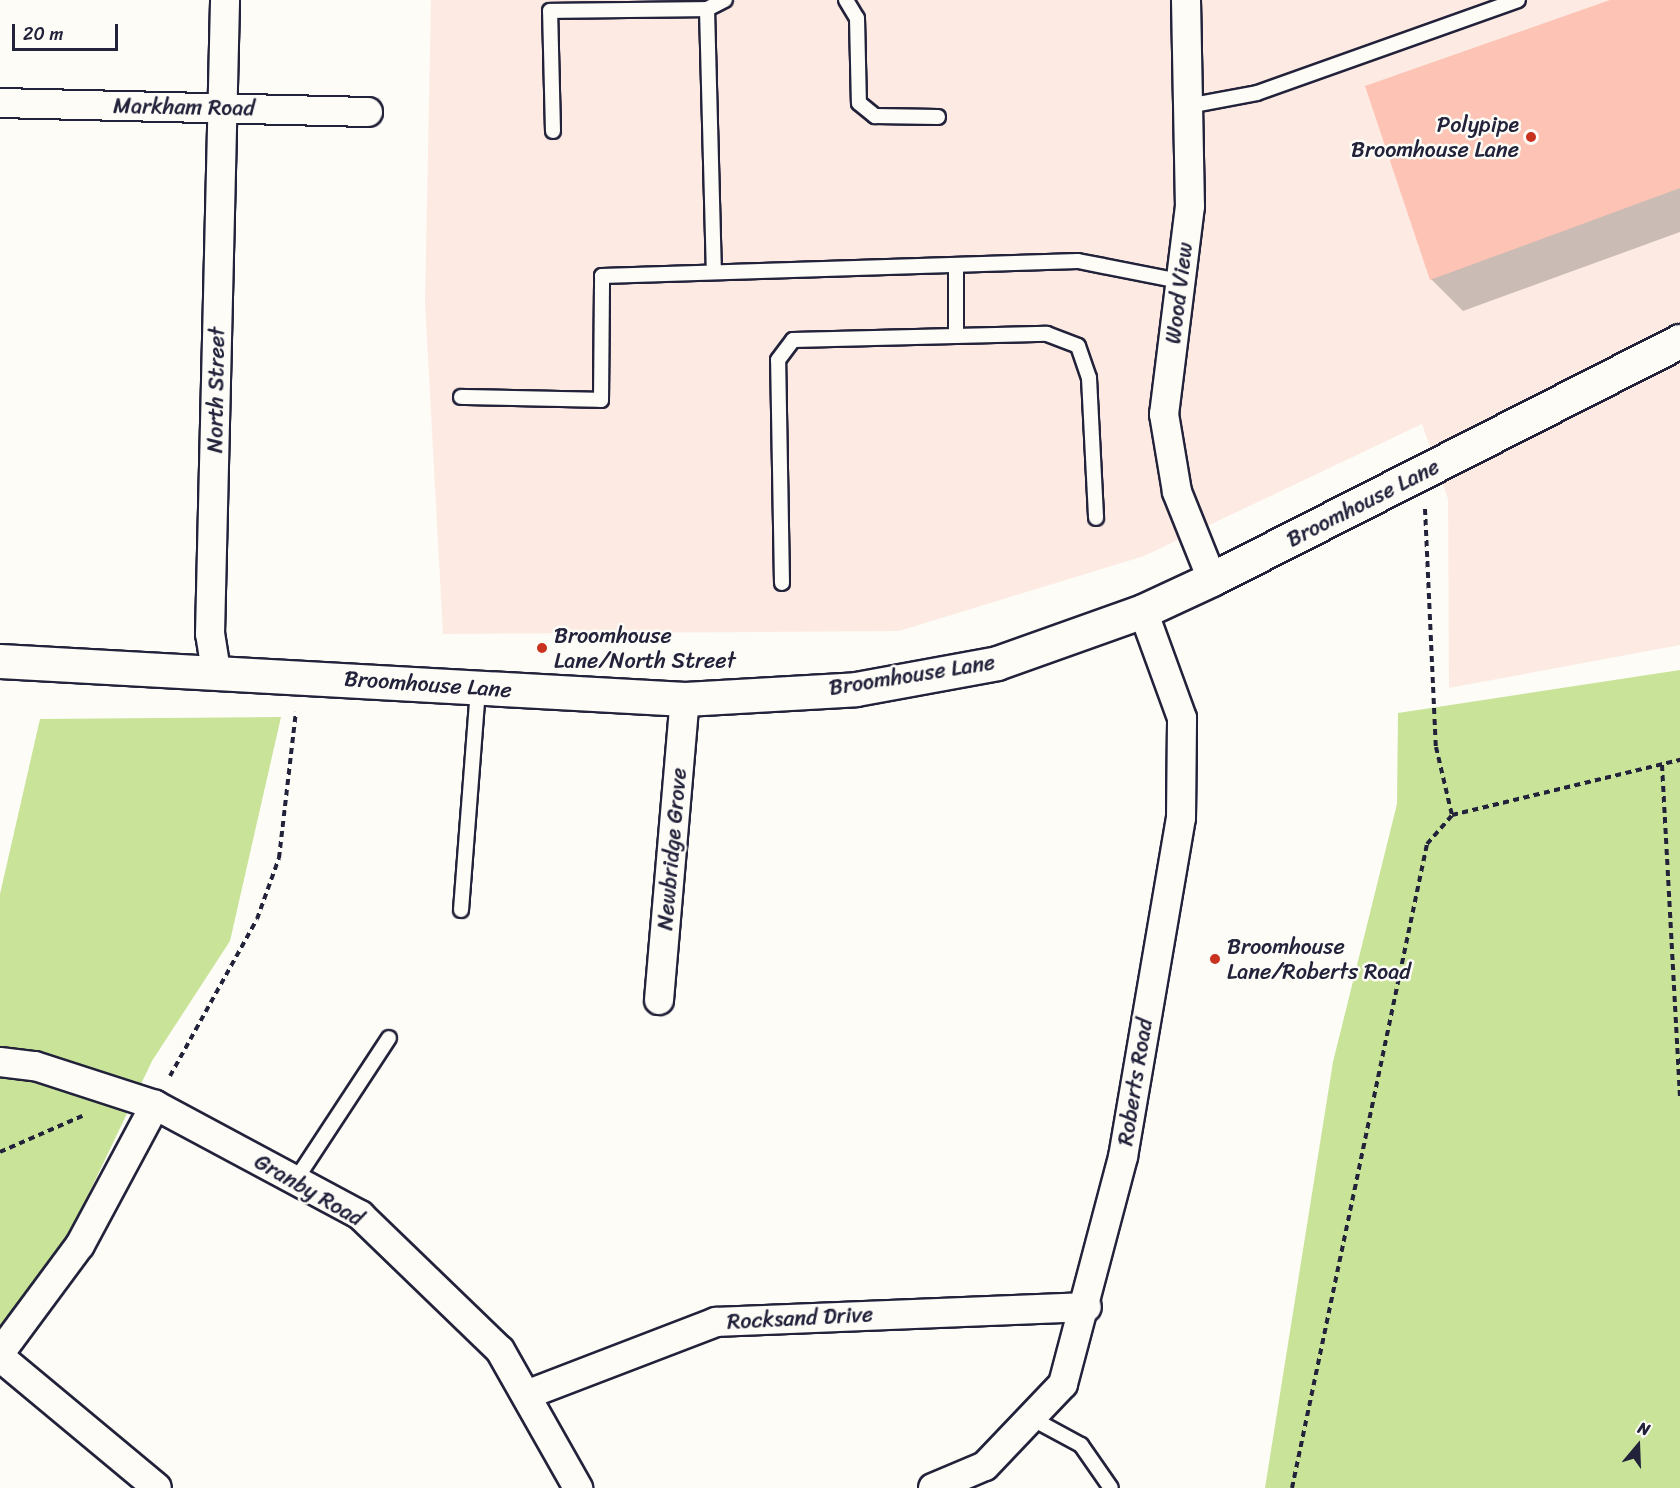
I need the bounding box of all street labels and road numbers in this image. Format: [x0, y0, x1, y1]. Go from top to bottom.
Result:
street label: Markham Road [113, 93, 255, 121]
street label: Wood View [1160, 241, 1198, 345]
street label: North Street [202, 327, 230, 453]
street label: Broomhouse Lane [1282, 453, 1444, 553]
street label: Broomhouse Lane [827, 649, 997, 701]
street label: Broomhouse Lane [343, 665, 513, 703]
street label: Newbridge Grove [652, 767, 692, 931]
street label: Roberts Road [1112, 1016, 1158, 1148]
street label: Granby Road [250, 1148, 368, 1232]
street label: Rocksand Drive [726, 1301, 874, 1335]

